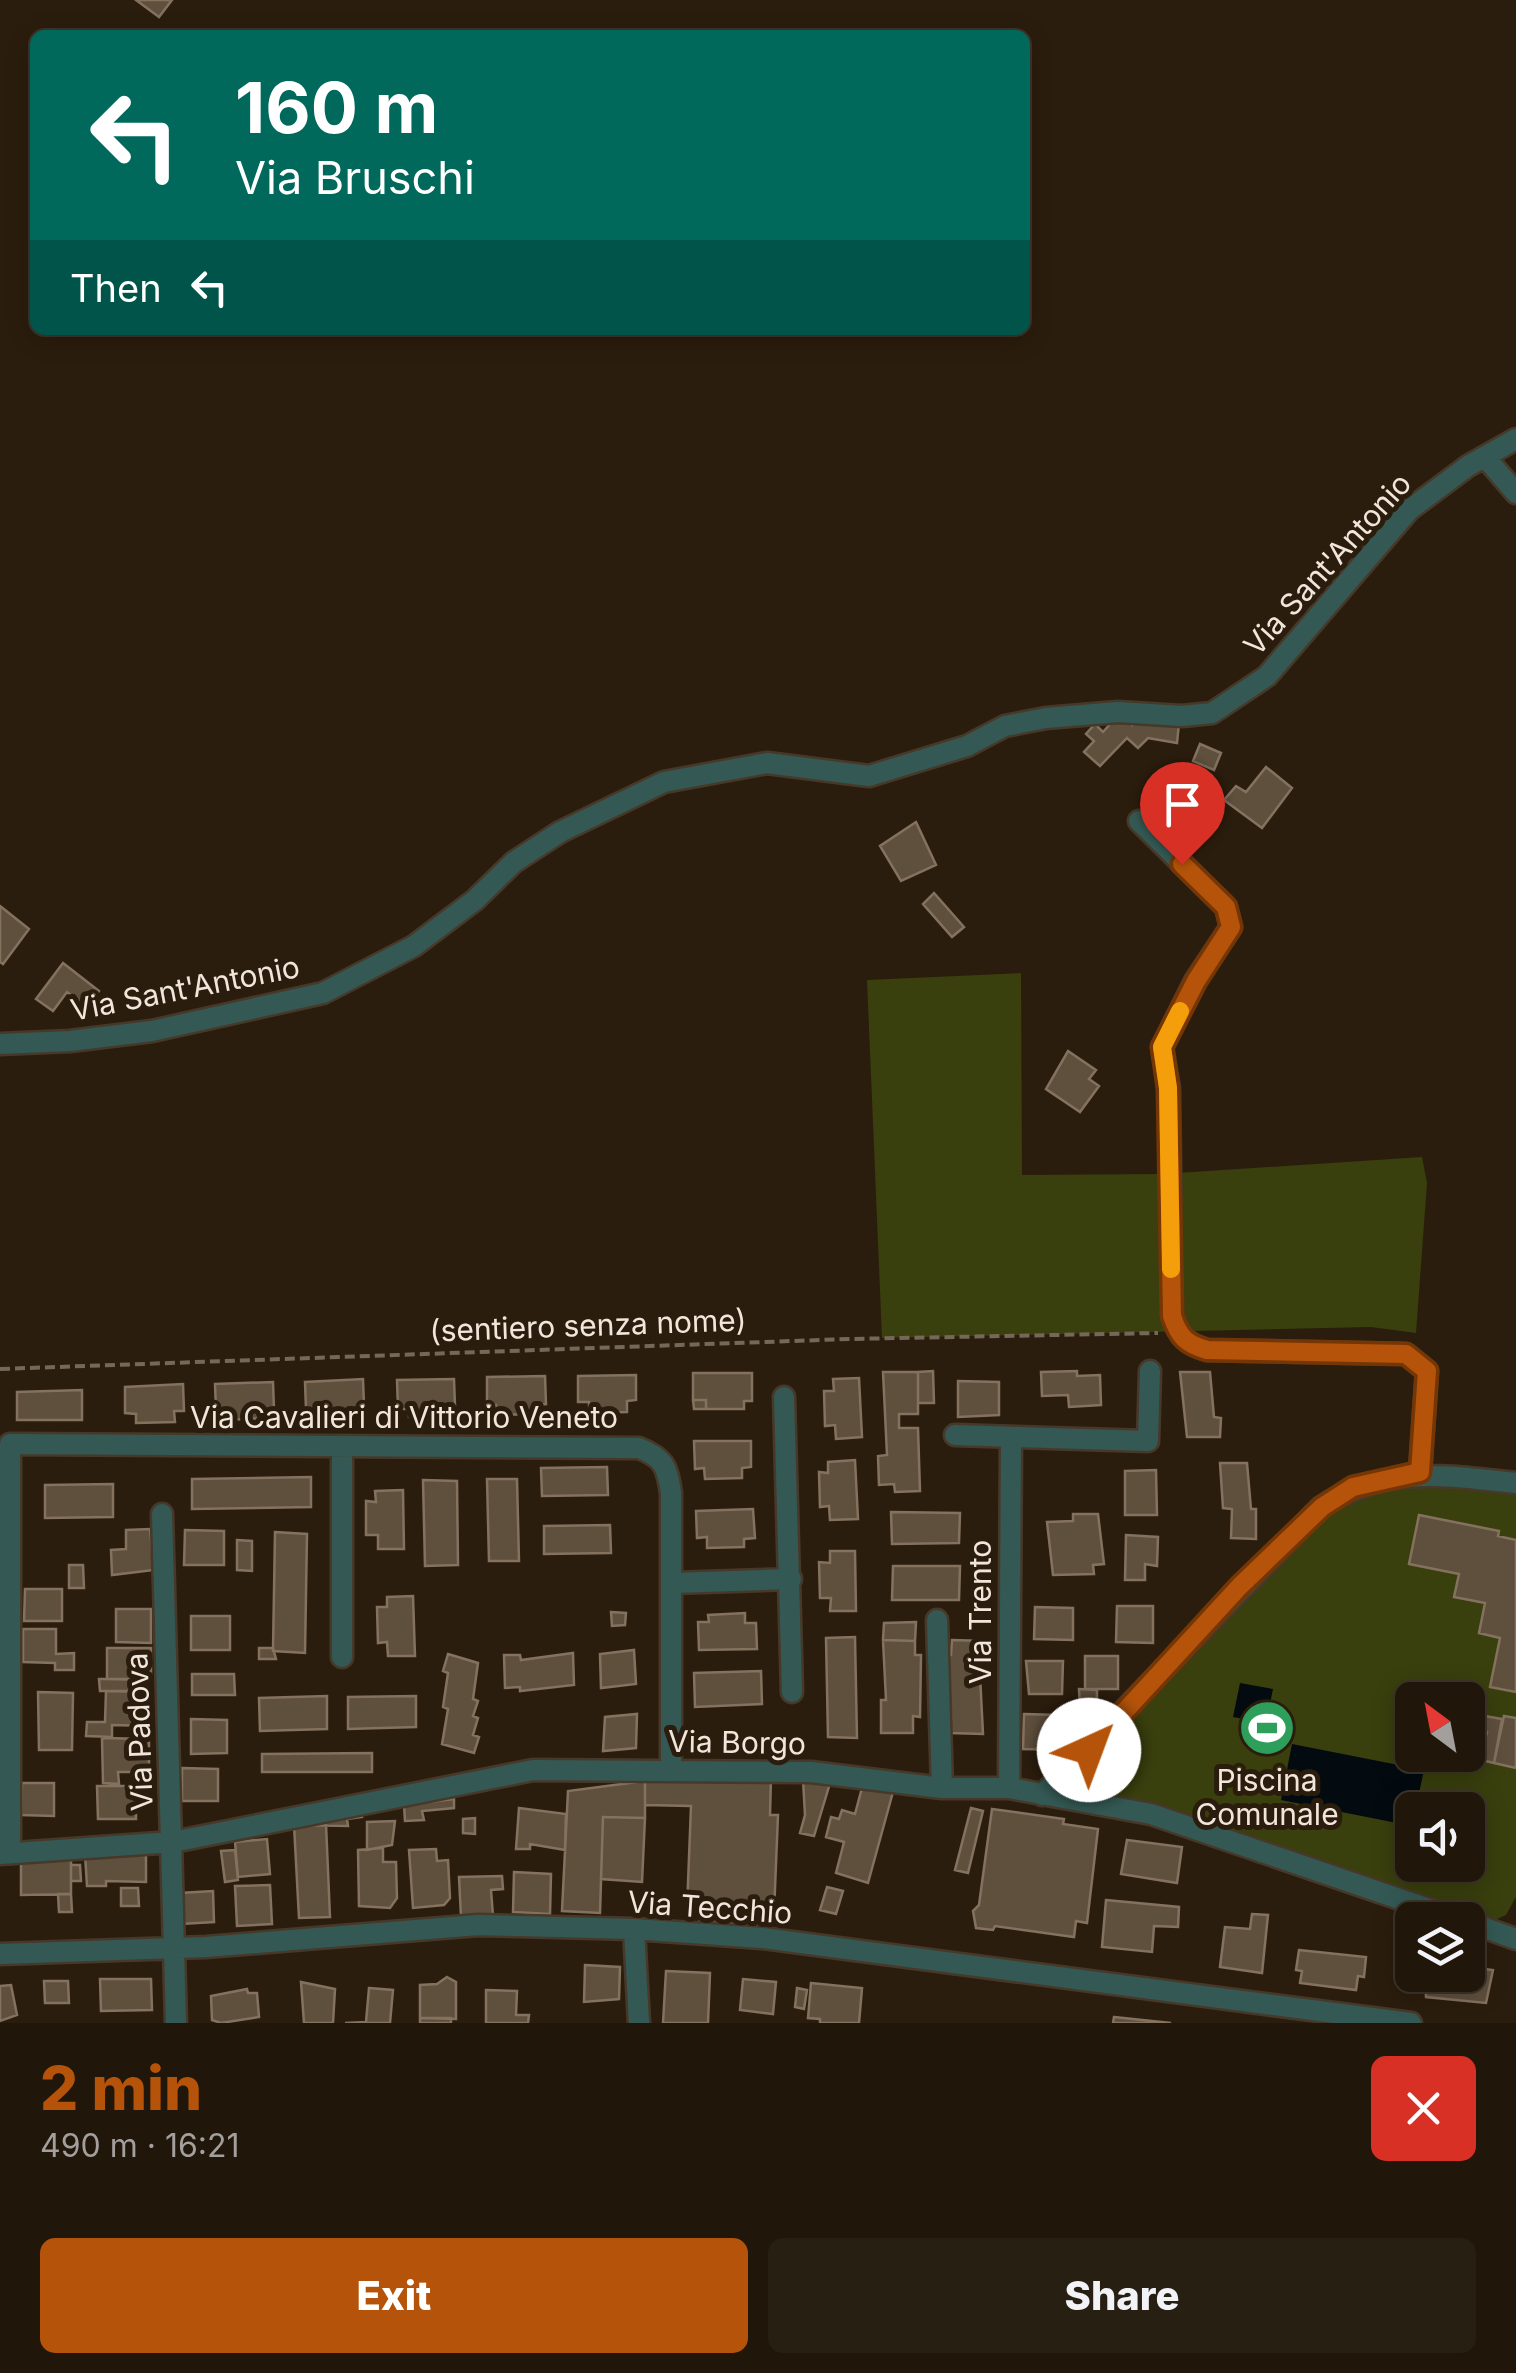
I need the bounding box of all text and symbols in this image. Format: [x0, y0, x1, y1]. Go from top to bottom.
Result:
text: 160 m [235, 65, 438, 150]
icon: left [70, 70, 200, 200]
text: Via Bruschi [235, 150, 475, 205]
icon: left [182, 260, 237, 315]
text: Then [70, 265, 162, 311]
street label: Via Sant'Antonio [1236, 466, 1418, 662]
pin [1140, 762, 1225, 865]
icon: arrive [1155, 777, 1210, 832]
street label: Via Sant'Antonio [67, 948, 303, 1028]
street label: (sentiero senza nome) [429, 1301, 747, 1349]
street label: Via Cavalieri di Vittorio Veneto [190, 1399, 618, 1435]
street label: Via Trento [962, 1540, 998, 1684]
street label: Via Padova [118, 1652, 160, 1812]
north arrow [1395, 1682, 1485, 1772]
map controls [1395, 1682, 1485, 1992]
position arrow [1037, 1698, 1141, 1802]
sports icon: Piscina Comunale [1237, 1698, 1297, 1758]
street label: Via Borgo [668, 1723, 806, 1761]
place label: Piscina Comunale [1195, 1762, 1339, 1832]
button: sound [1395, 1792, 1485, 1882]
street label: Via Tecchio [626, 1883, 794, 1931]
button: layers [1395, 1902, 1485, 1992]
text: 2 min [40, 2052, 202, 2124]
button: close [1371, 2056, 1476, 2161]
text: 490 m · 16:21 [40, 2126, 240, 2165]
button: Exit [40, 2238, 748, 2353]
button: Share [768, 2238, 1476, 2353]

